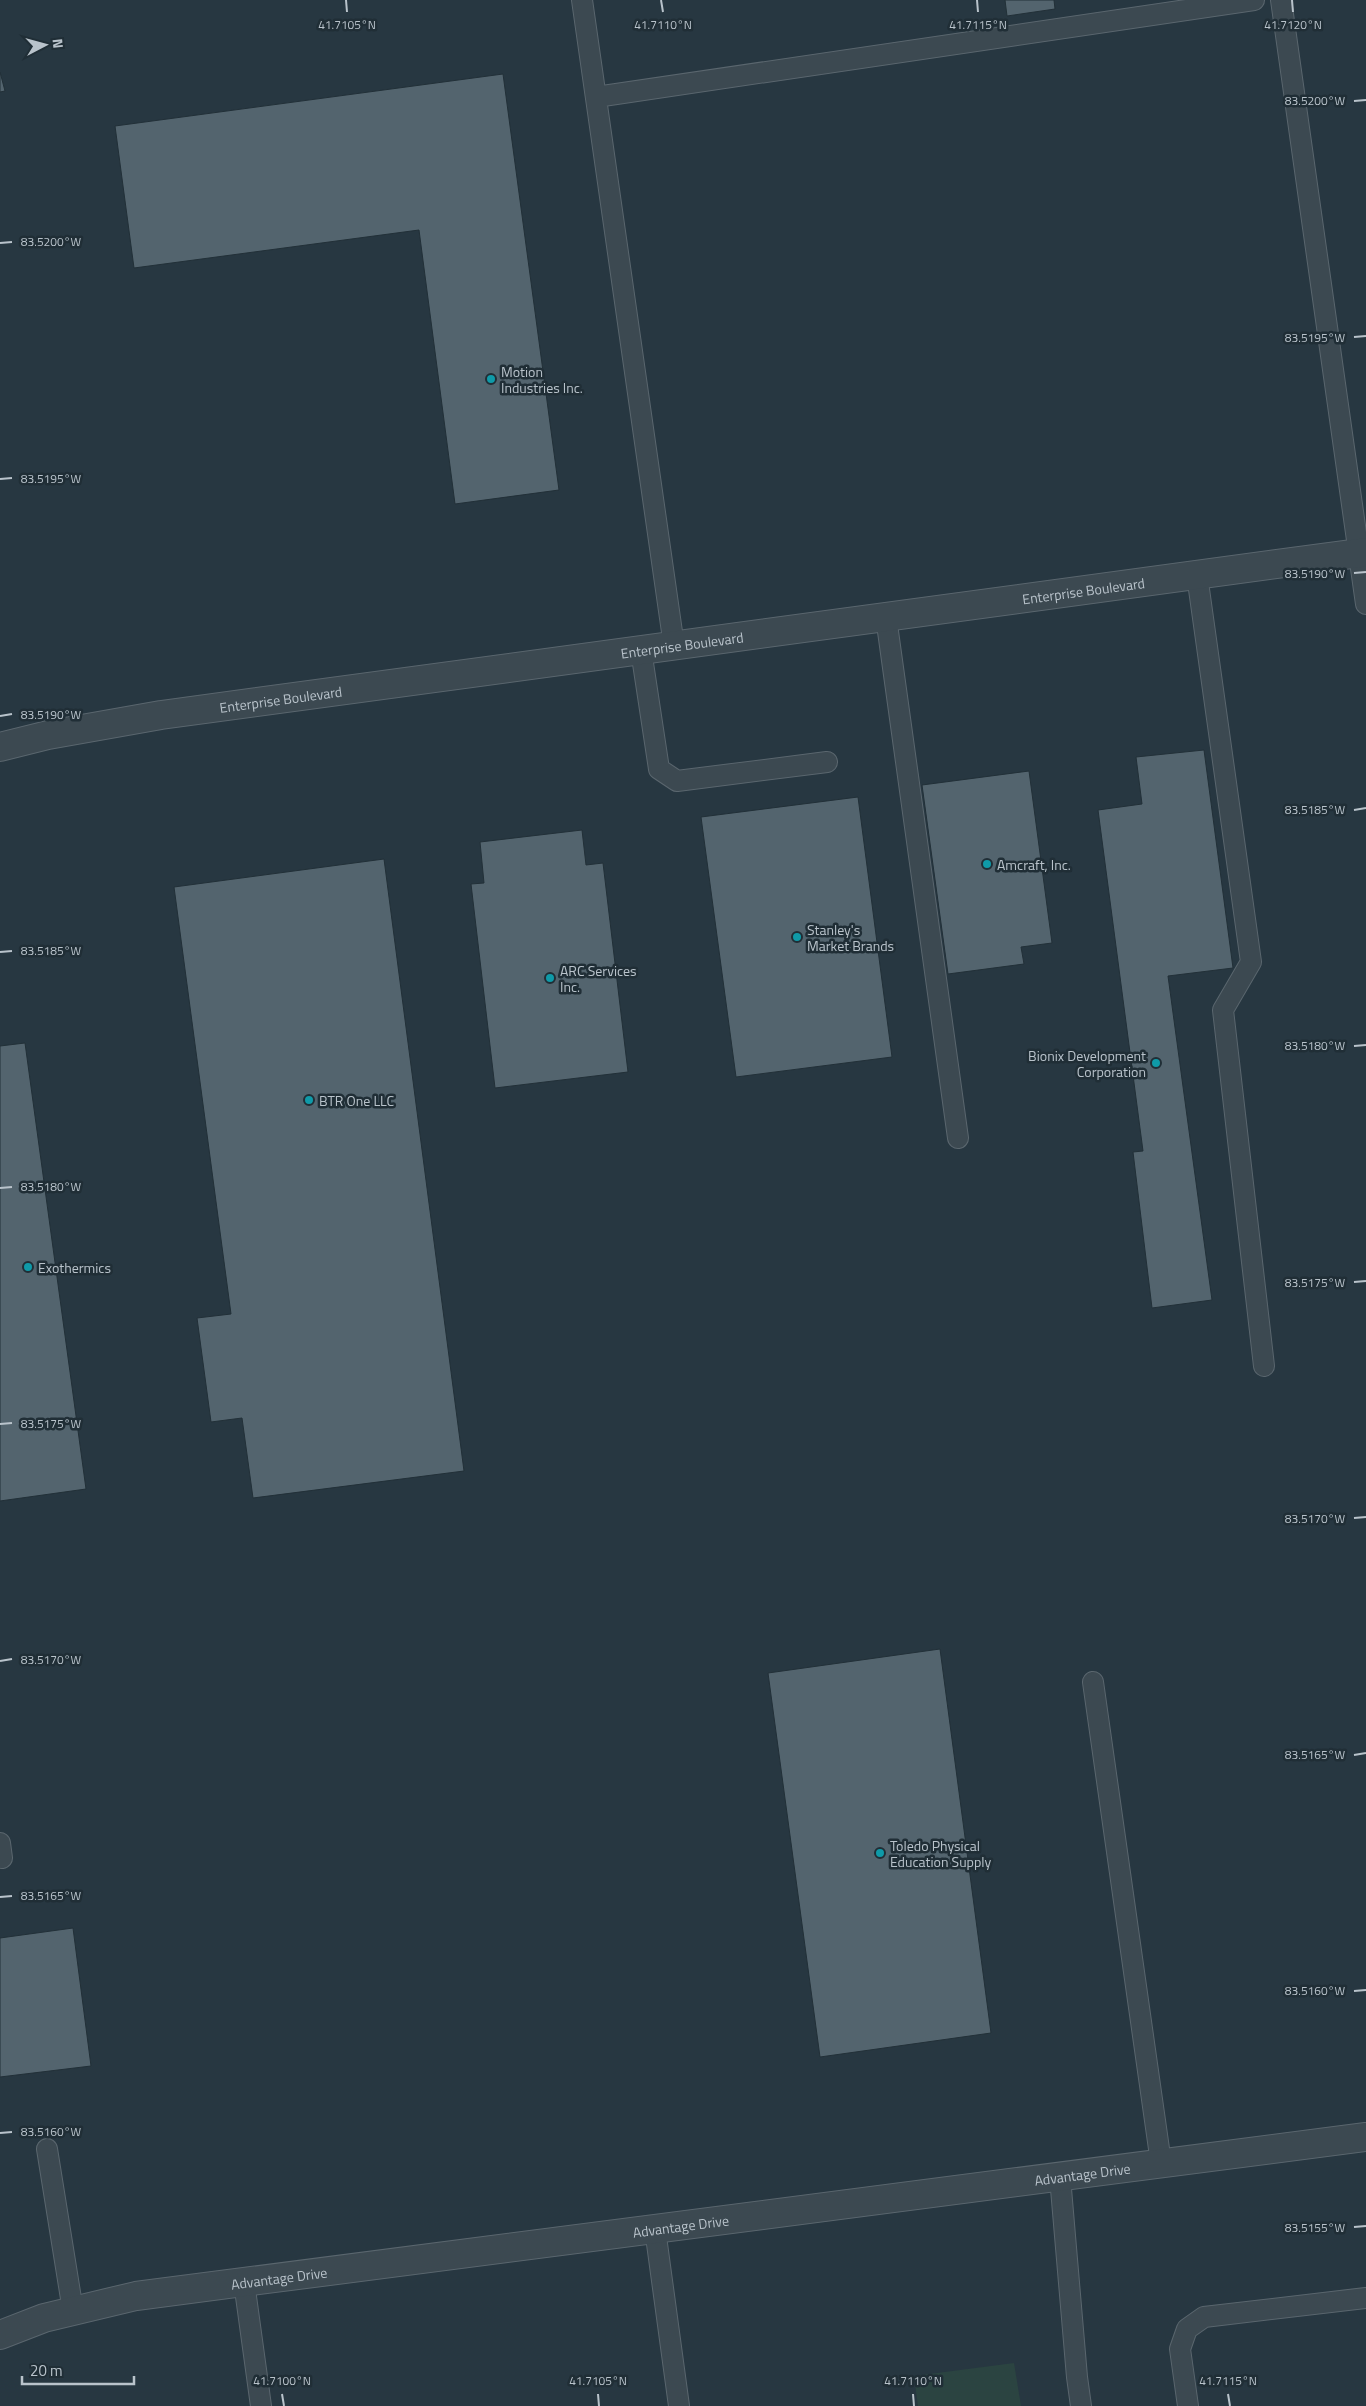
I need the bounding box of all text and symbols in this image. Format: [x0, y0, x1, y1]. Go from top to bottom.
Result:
text: 41.7105°N [318, 15, 376, 34]
text: 41.7110°N [634, 15, 692, 34]
text: 41.7115°N [949, 15, 1007, 34]
text: 41.7120°N [1264, 15, 1322, 34]
north arrow [20, 20, 70, 70]
text: N [47, 38, 69, 50]
text: 83.5200°W [1285, 91, 1345, 110]
text: 83.5200°W [21, 232, 81, 251]
text: 83.5195°W [1285, 328, 1345, 347]
place label: Motion Industries Inc. [501, 361, 583, 398]
marker: Motion Industries Inc. [485, 373, 497, 385]
text: 83.5195°W [21, 469, 81, 488]
text: 83.5190°W [1285, 564, 1345, 583]
street label: Enterprise Boulevard [1021, 572, 1146, 609]
street label: Enterprise Boulevard [619, 626, 745, 663]
street label: Enterprise Boulevard [218, 680, 343, 717]
text: 83.5190°W [21, 705, 81, 724]
text: 83.5185°W [1285, 800, 1345, 819]
place label: Amcraft, Inc. [997, 854, 1071, 875]
marker: Amcraft, Inc. [981, 858, 993, 870]
place label: Stanley's Market Brands [807, 919, 894, 956]
marker: Stanley's Market Brands [791, 931, 803, 943]
text: 83.5185°W [21, 941, 81, 960]
place label: ARC Services Inc. [560, 960, 637, 997]
marker: ARC Services Inc. [544, 972, 556, 984]
text: 83.5180°W [1285, 1036, 1345, 1055]
place label: Bionix Development Corporation [1028, 1045, 1146, 1082]
marker: Bionix Development Corporation [1150, 1057, 1162, 1069]
place label: BTR One LLC [319, 1090, 395, 1111]
marker: BTR One LLC [303, 1094, 315, 1106]
text: 83.5180°W [21, 1177, 81, 1196]
place label: Exothermics [38, 1257, 111, 1278]
marker: Exothermics [22, 1261, 34, 1273]
text: 83.5175°W [1285, 1273, 1345, 1292]
text: 83.5175°W [21, 1414, 81, 1433]
text: 83.5170°W [1285, 1509, 1345, 1528]
text: 83.5170°W [21, 1650, 81, 1669]
text: 83.5165°W [1285, 1745, 1345, 1764]
place label: Toledo Physical Education Supply [890, 1835, 992, 1872]
marker: Toledo Physical Education Supply [874, 1847, 886, 1859]
text: 83.5165°W [21, 1886, 81, 1905]
text: 83.5160°W [1285, 1981, 1345, 2000]
text: 83.5160°W [21, 2122, 81, 2141]
street label: Advantage Drive [1033, 2157, 1132, 2190]
street label: Advantage Drive [631, 2209, 730, 2242]
text: 83.5155°W [1285, 2218, 1345, 2237]
street label: Advantage Drive [230, 2261, 328, 2294]
scale bar [22, 2354, 135, 2386]
text: 20 m [30, 2359, 63, 2382]
text: 41.7100°N [253, 2371, 311, 2390]
text: 41.7105°N [569, 2371, 627, 2390]
text: 41.7110°N [884, 2371, 942, 2390]
text: 41.7115°N [1199, 2371, 1257, 2390]

